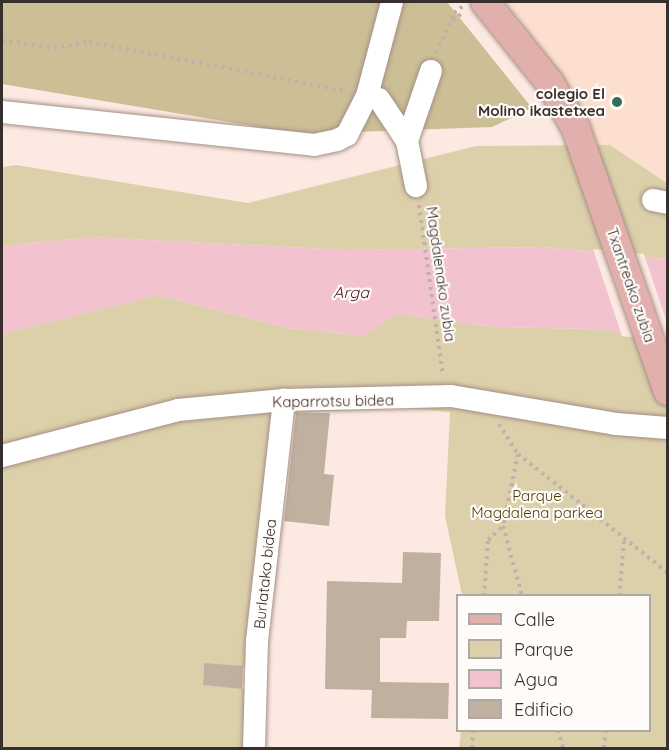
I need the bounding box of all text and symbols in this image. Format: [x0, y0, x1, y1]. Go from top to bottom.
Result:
place label: colegio El Molino ikastetxea [478, 84, 605, 119]
marker: colegio El Molino ikastetxea [610, 95, 624, 109]
street label: Magdalenako zubia [423, 205, 459, 343]
street label: Txantreako zubia [603, 225, 659, 345]
water label: Arga [333, 282, 369, 302]
street label: Kaparrotsu bidea [272, 391, 394, 411]
park label: Parque Magdalena parkea [471, 486, 603, 521]
street label: Burlatako bidea [250, 518, 280, 630]
legend [456, 594, 651, 732]
text: Calle [514, 608, 555, 631]
text: Parque [514, 638, 573, 661]
text: Agua [514, 668, 558, 691]
text: Edificio [514, 698, 573, 721]

